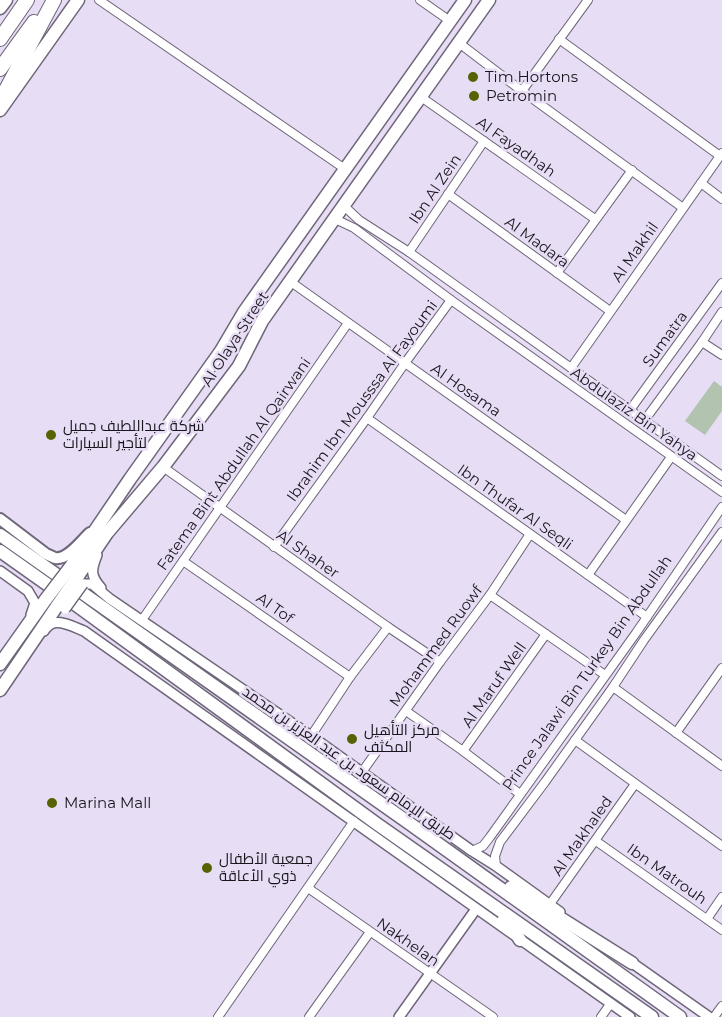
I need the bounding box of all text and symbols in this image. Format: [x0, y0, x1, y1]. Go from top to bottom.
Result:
place label: Tim Hortons [485, 67, 578, 86]
marker: Tim Hortons [466, 70, 480, 84]
place label: Petromin [486, 86, 557, 105]
marker: Petromin [467, 89, 481, 103]
street label: Al Fayadhah [473, 112, 560, 181]
street label: Ibn Al Zein [404, 150, 465, 227]
street label: Al Madara [501, 212, 573, 271]
street label: Al Makhil [607, 218, 662, 285]
street label: Al Olaya Street [197, 287, 272, 390]
street label: Ibrahim Ibn Mousssa Al Fayoumi [282, 296, 441, 505]
street label: Sumatra [638, 307, 691, 370]
street label: Fatema Bint Abdullah Al Qairwani [152, 354, 315, 574]
street label: Al Hosama [428, 359, 505, 421]
street label: Abdulaziz Bin Yahya [567, 363, 701, 465]
place label: شركة عبداللطيف جميل لتأجير السيارات [63, 416, 204, 452]
marker: شركة عبداللطيف جميل لتأجير السيارات [44, 428, 58, 442]
street label: Ibn Thufar Al Seqli [454, 460, 577, 554]
street label: Al Shaher [273, 525, 343, 582]
street label: Prince Jalawi Bin Turkey Bin Abdullah [498, 551, 676, 794]
street label: Mohammed Ruowf [385, 580, 487, 710]
street label: Al Tof [253, 588, 298, 628]
street label: Al Maruf Well [457, 638, 530, 731]
street label: طريق الإمام سعود بن عبد العزيز بن محمد [238, 681, 460, 845]
place label: مركز التأهيل المكثف [364, 720, 440, 756]
marker: مركز التأهيل المكثف [345, 732, 359, 746]
street label: Al Makhaled [547, 792, 616, 879]
place label: Marina Mall [64, 793, 151, 812]
marker: Marina Mall [45, 796, 59, 810]
street label: Ibn Matrouh [624, 839, 711, 908]
place label: جمعية الأطفال ذوي الأعاقة [219, 849, 313, 888]
marker: جمعية الأطفال ذوي الأعاقة [200, 861, 214, 875]
street label: Nakhelan [373, 913, 443, 970]

